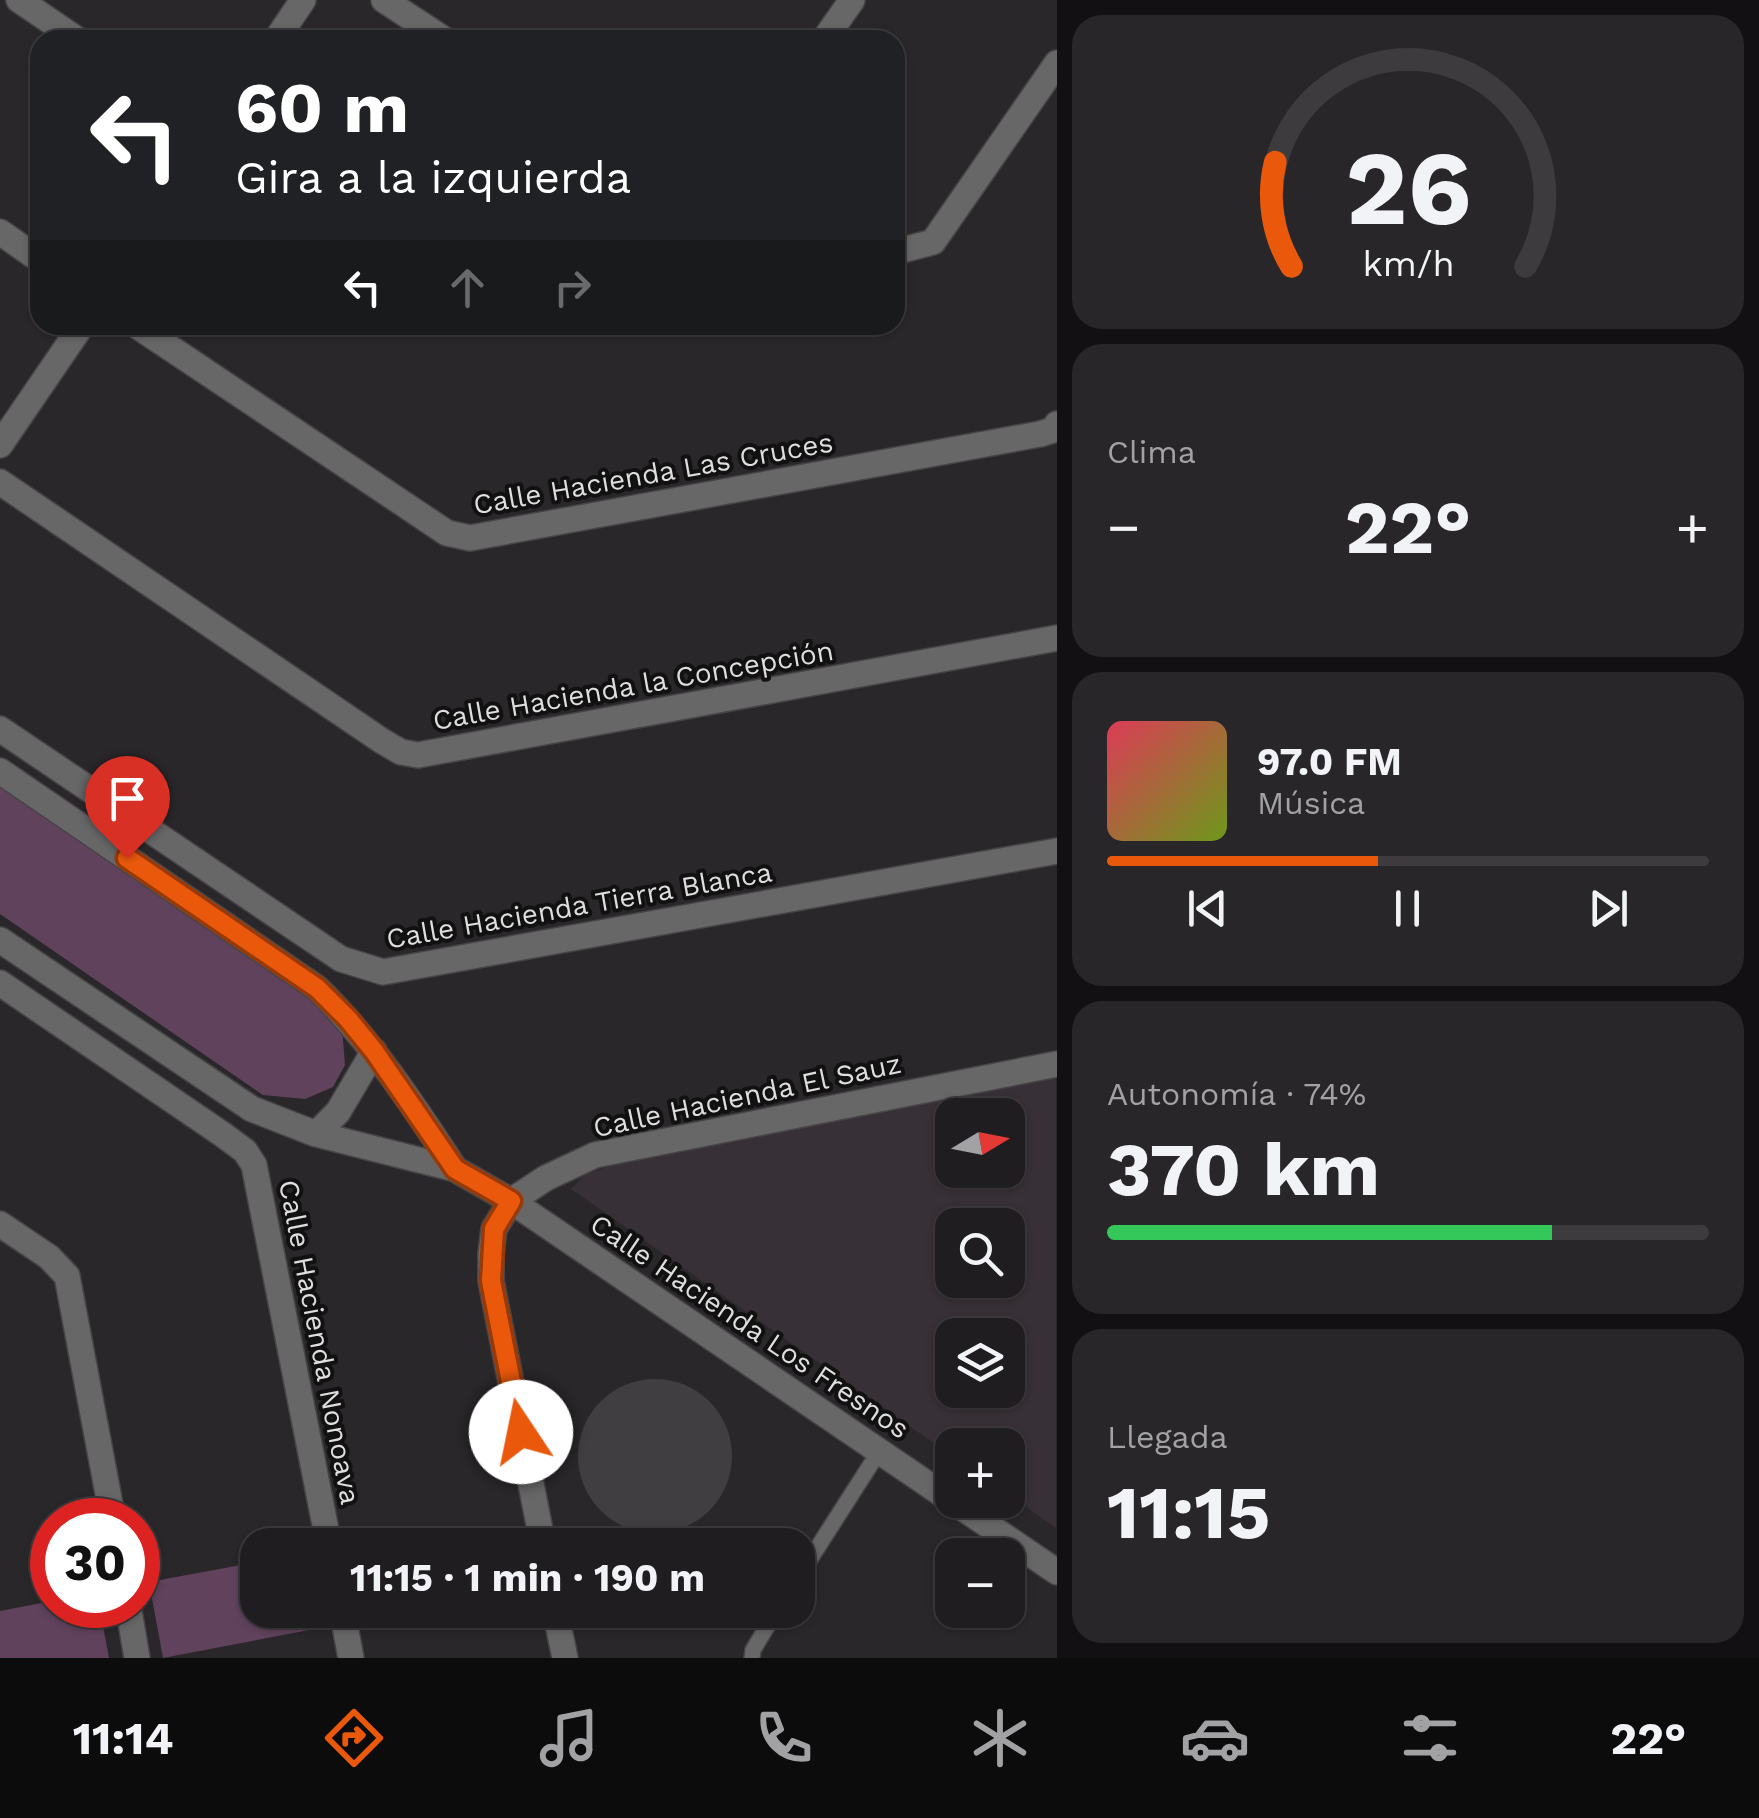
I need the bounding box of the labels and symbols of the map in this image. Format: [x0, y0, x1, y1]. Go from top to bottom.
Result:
street label: Calle Hacienda Las Cruces [471, 426, 835, 521]
street label: Calle Hacienda la Concepción [430, 634, 836, 737]
pin [85, 756, 170, 859]
street label: Calle Hacienda Tierra Blanca [384, 855, 775, 956]
street label: Calle Hacienda El Sauz [590, 1047, 904, 1144]
north arrow [935, 1098, 1025, 1188]
street label: Calle Hacienda Nonoava [272, 1177, 367, 1507]
street label: Calle Hacienda Los Fresnos [584, 1207, 915, 1446]
position arrow [469, 1380, 573, 1484]
speed limit sign: 30 [30, 1498, 160, 1628]

